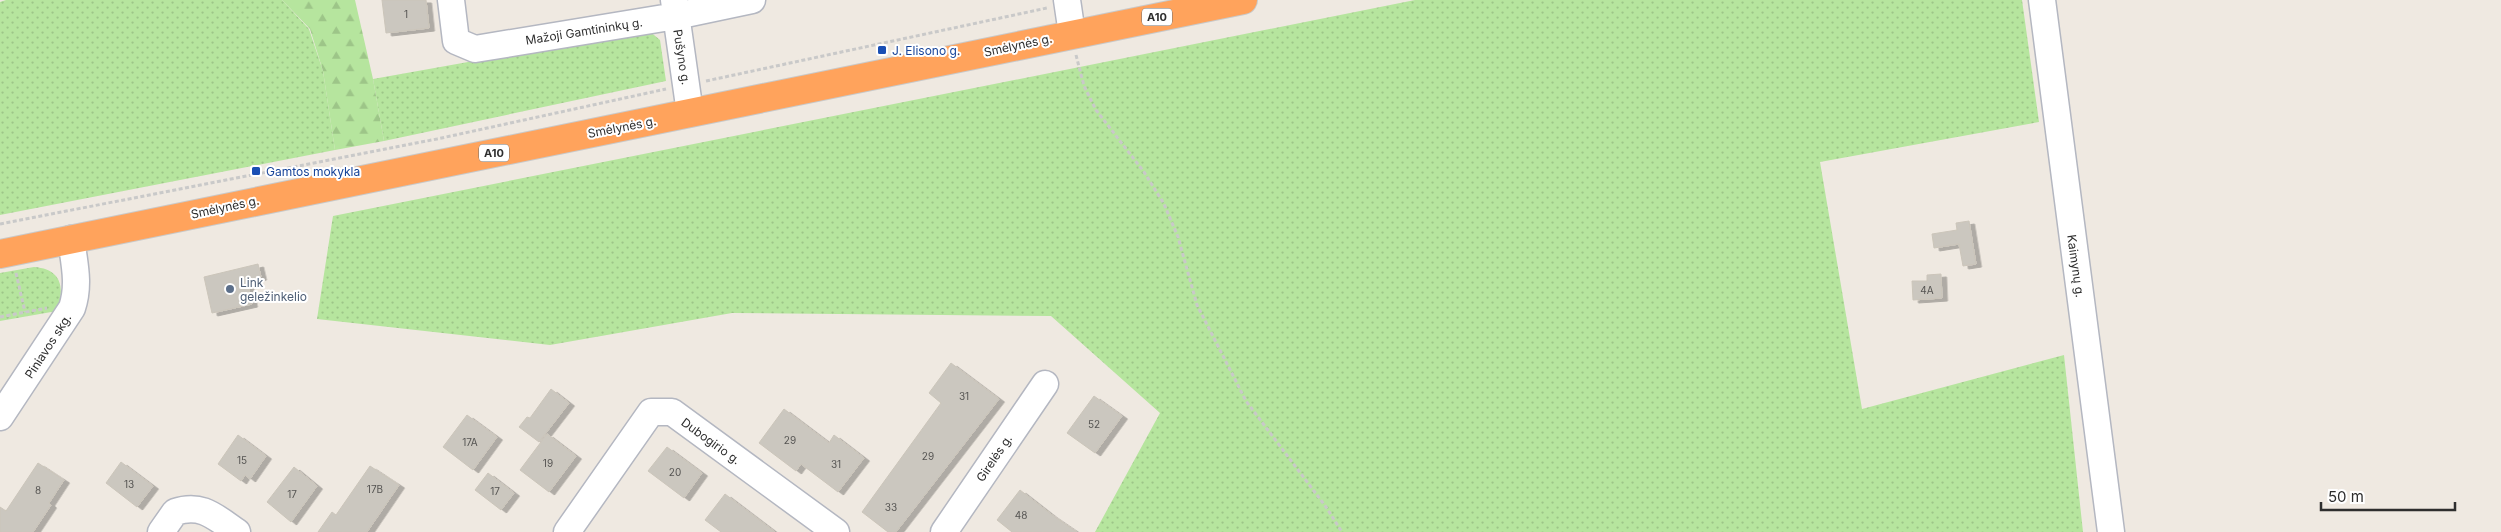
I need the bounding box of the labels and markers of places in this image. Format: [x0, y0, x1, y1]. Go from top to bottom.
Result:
place label: J. Elisono g. [892, 43, 960, 58]
marker: J. Elisono g. [876, 44, 888, 56]
place label: Gamtos mokykla [266, 164, 360, 179]
marker: Gamtos mokykla [250, 165, 262, 177]
place label: Link geležinkelio [240, 275, 307, 304]
marker: Link geležinkelio [224, 283, 236, 295]

